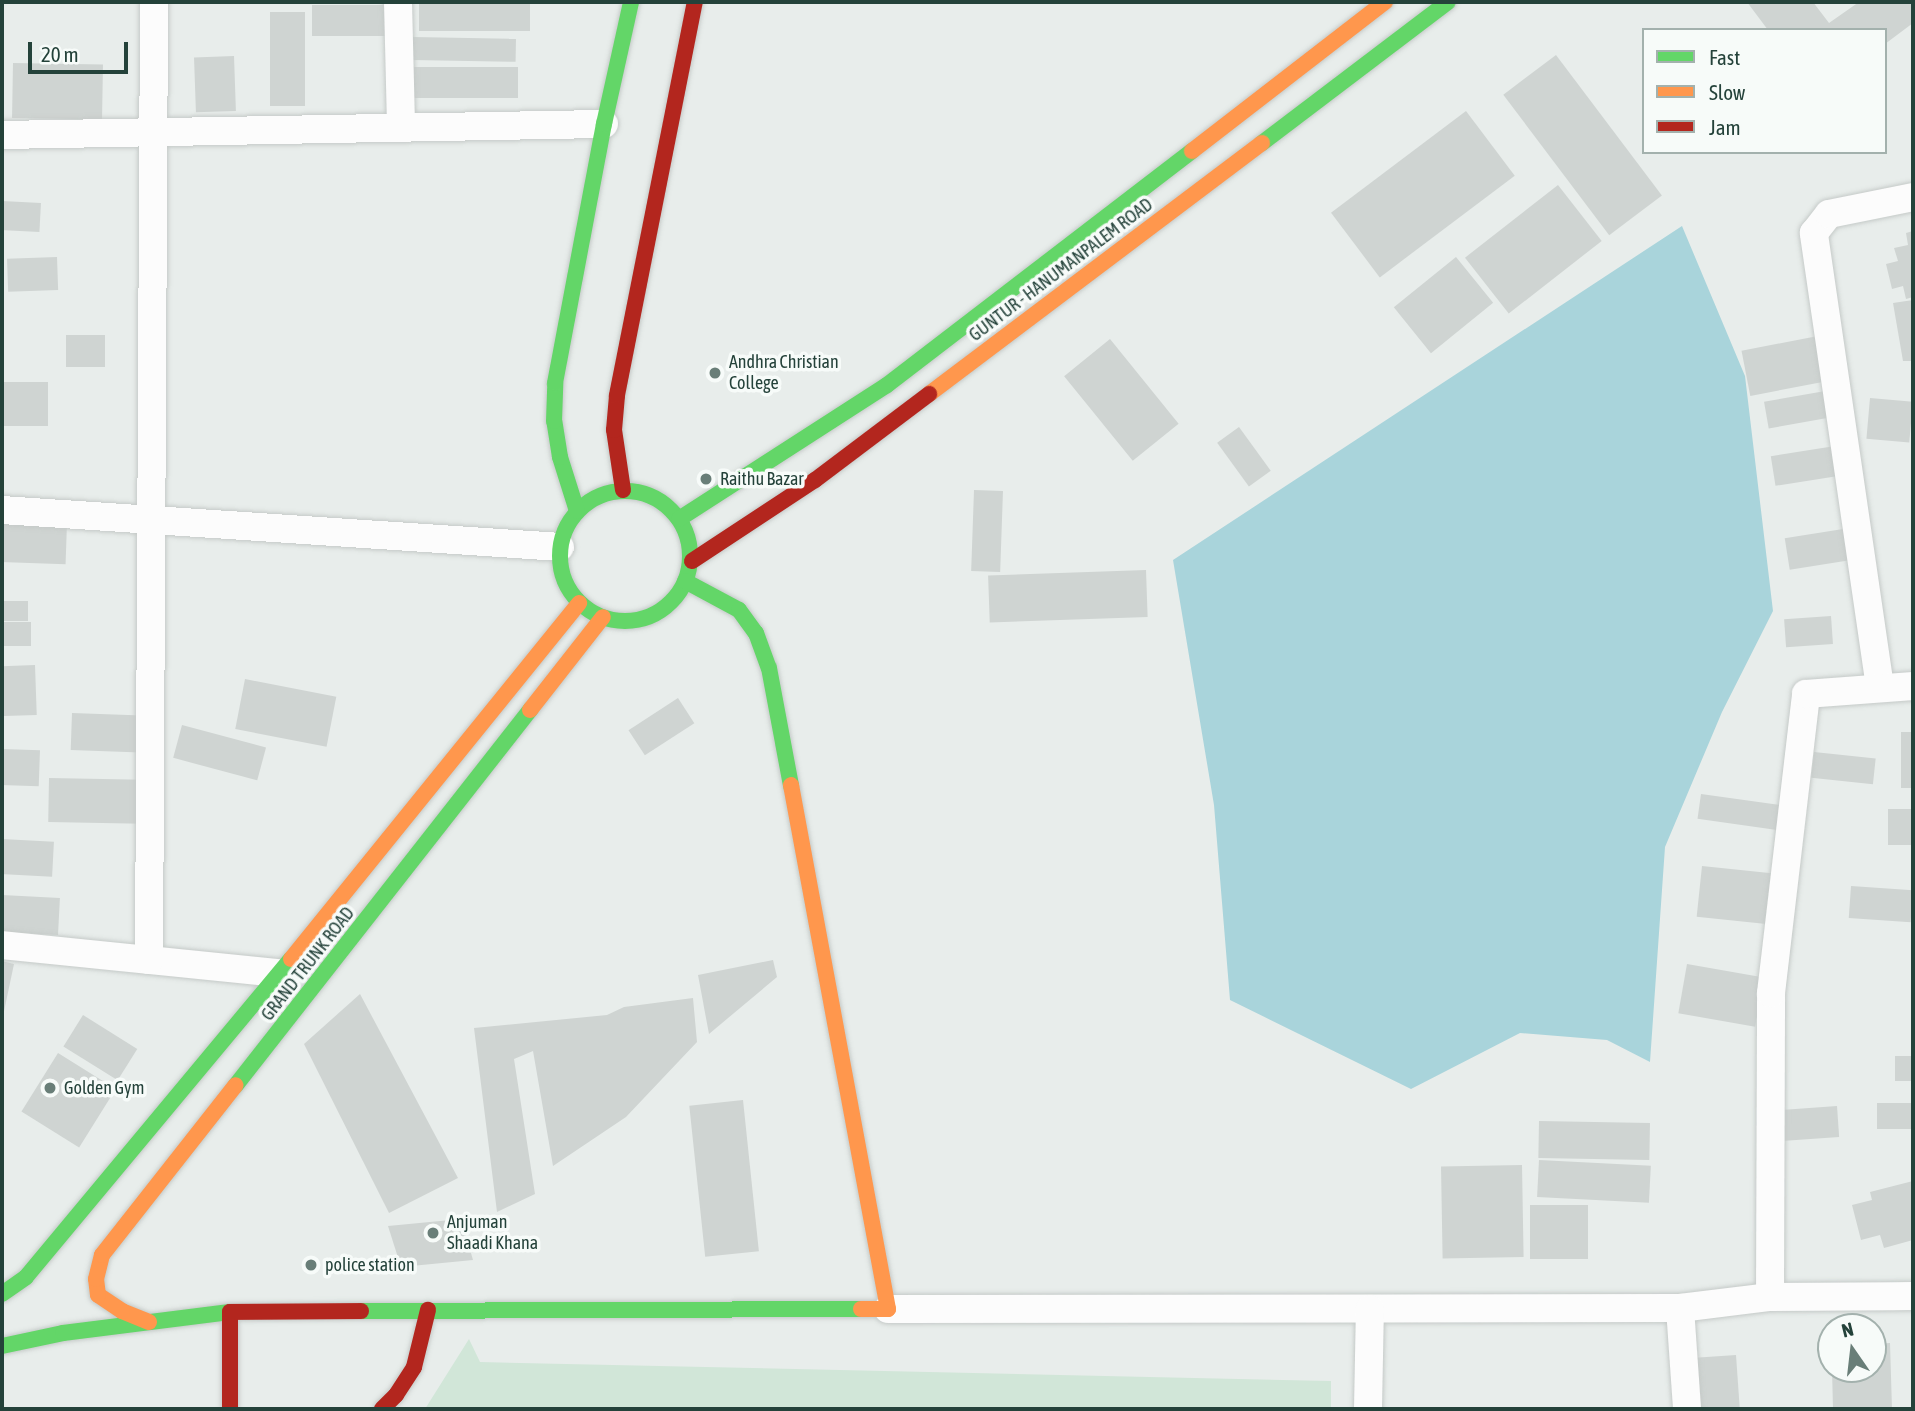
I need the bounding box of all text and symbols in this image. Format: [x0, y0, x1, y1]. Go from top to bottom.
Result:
scale bar [32, 28, 131, 72]
legend [1642, 28, 1887, 154]
text: 20 m [41, 42, 79, 66]
text: Fast [1709, 45, 1740, 69]
text: Slow [1709, 80, 1745, 104]
text: Jam [1709, 115, 1741, 139]
street label: GUNTUR - HANUMANPALEM ROAD [965, 194, 1157, 346]
place label: Andhra Christian College [729, 352, 839, 394]
marker: Andhra Christian College [707, 365, 723, 381]
place label: Raithu Bazar [720, 468, 804, 490]
marker: Raithu Bazar [698, 471, 714, 487]
street label: GRAND TRUNK ROAD [257, 903, 359, 1025]
place label: Golden Gym [64, 1077, 144, 1099]
marker: Golden Gym [42, 1080, 58, 1096]
place label: Anjuman Shaadi Khana [447, 1212, 538, 1254]
marker: Anjuman Shaadi Khana [425, 1225, 441, 1241]
place label: police station [325, 1254, 415, 1276]
marker: police station [303, 1257, 319, 1273]
north arrow [1817, 1313, 1887, 1383]
text: N [1839, 1318, 1856, 1342]

